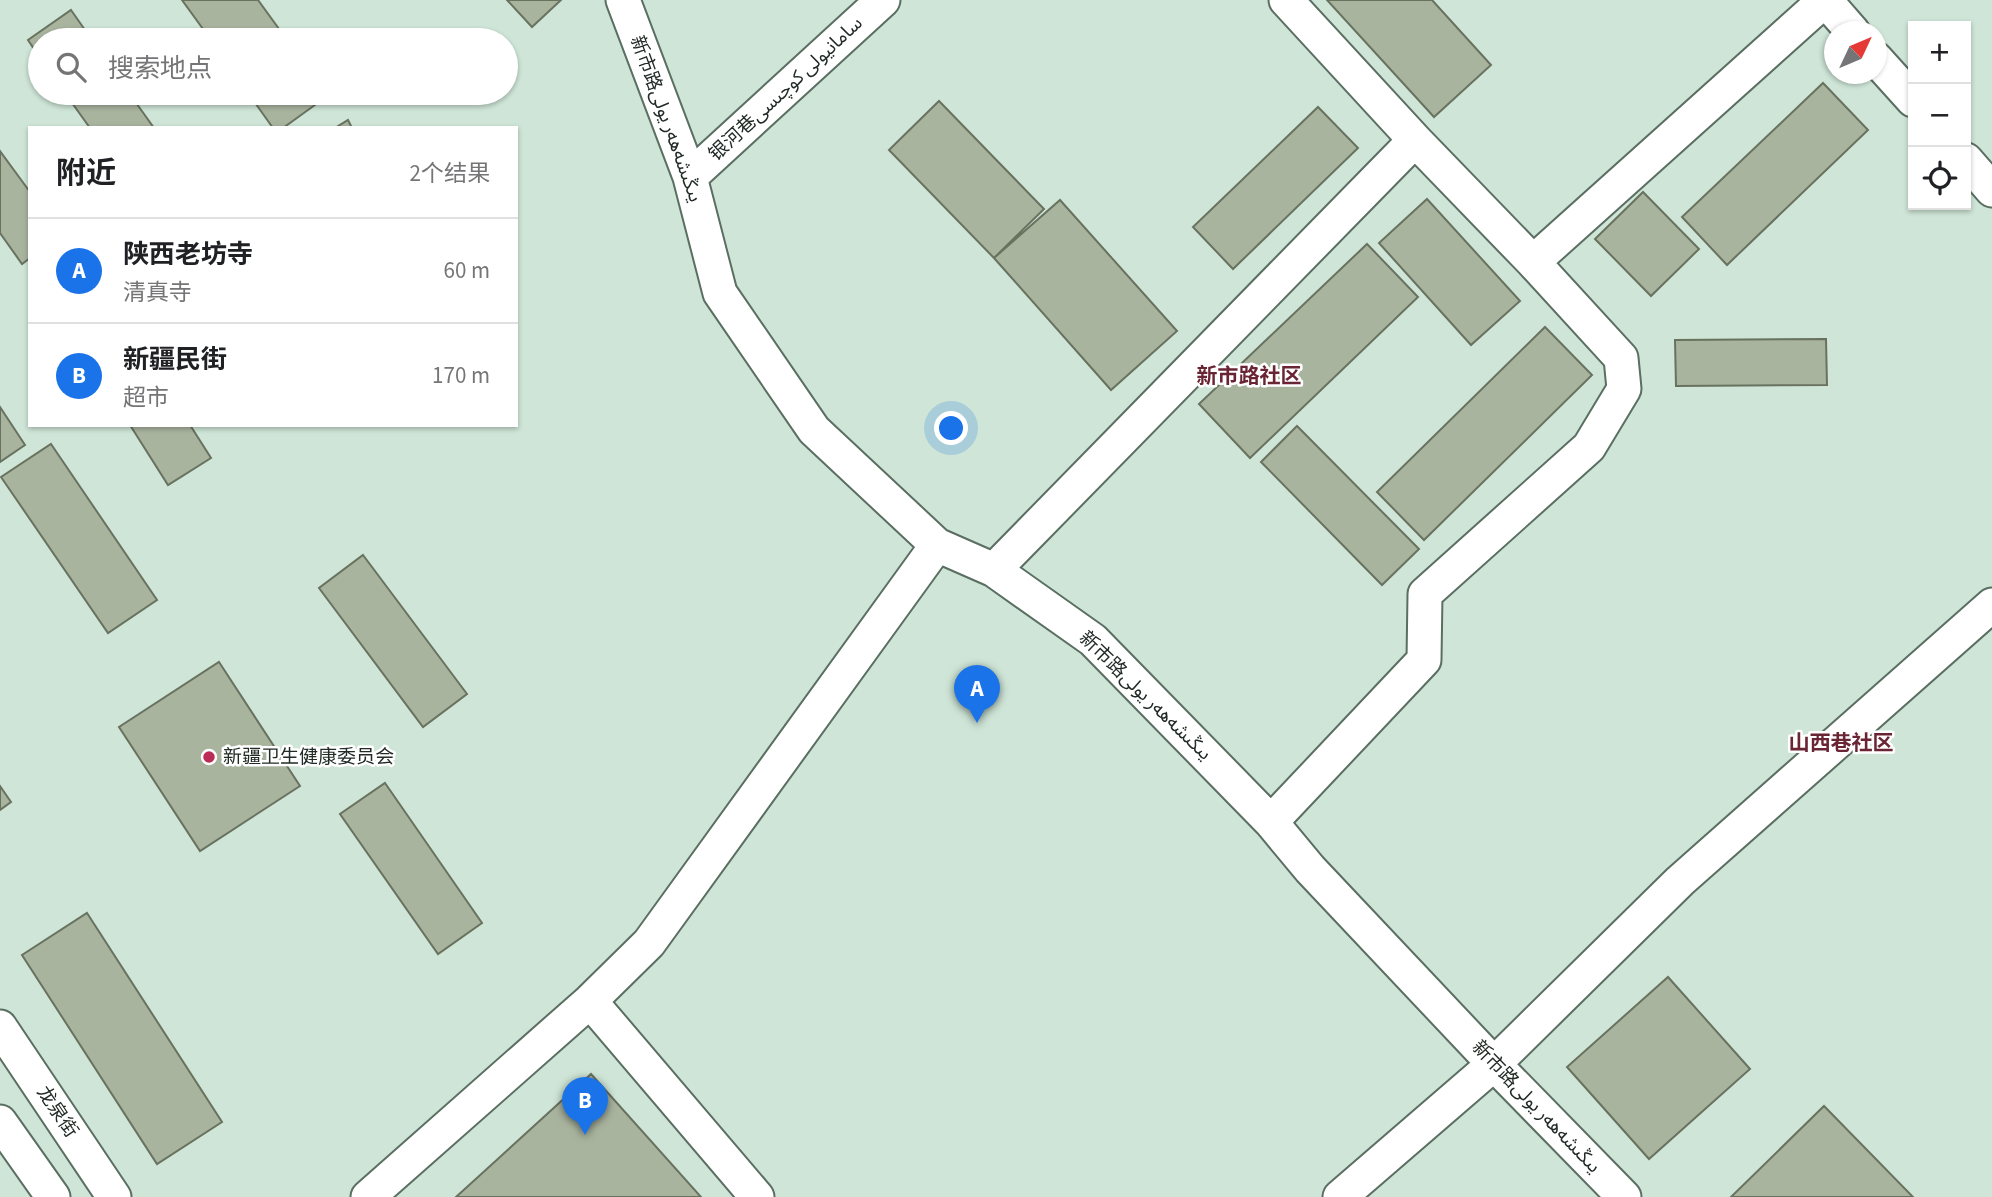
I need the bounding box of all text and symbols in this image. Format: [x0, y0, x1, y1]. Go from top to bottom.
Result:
street label: 银河巷سامانيولى كوچىسى [703, 10, 869, 168]
north arrow [1824, 21, 1887, 84]
map controls [1908, 21, 1971, 210]
button: + [1908, 21, 1971, 84]
search box [28, 28, 518, 105]
street label: 新市路يىڭىشەھەر يولى [623, 32, 709, 206]
icon: search [52, 48, 90, 86]
text: 搜索地点 [108, 50, 212, 87]
button: − [1908, 84, 1971, 147]
button: locate [1908, 147, 1971, 210]
text: 附近 [56, 152, 116, 195]
text: 2个结果 [410, 157, 490, 190]
text: 陕西老坊寺 [123, 236, 253, 273]
text: A [72, 254, 86, 287]
text: 60 m [443, 254, 490, 287]
text: 清真寺 [123, 276, 192, 309]
text: 新疆民街 [123, 341, 227, 378]
text: B [72, 359, 86, 392]
text: 170 m [432, 359, 490, 392]
district label: 新市路社区 [1197, 361, 1302, 391]
text: 超市 [123, 381, 169, 414]
your location [934, 411, 968, 445]
street label: 新市路يىڭىشەھەر يولى [1073, 625, 1217, 767]
pin: A [954, 665, 1000, 723]
district label: 山西巷社区 [1789, 728, 1894, 758]
place label: 新疆卫生健康委员会 [223, 744, 394, 771]
marker: 新疆卫生健康委员会 [201, 749, 217, 765]
street label: 新市路يىڭىشەھەر يولى [1465, 1035, 1607, 1179]
pin: B [562, 1077, 608, 1135]
street label: 龙泉街 [30, 1081, 84, 1143]

